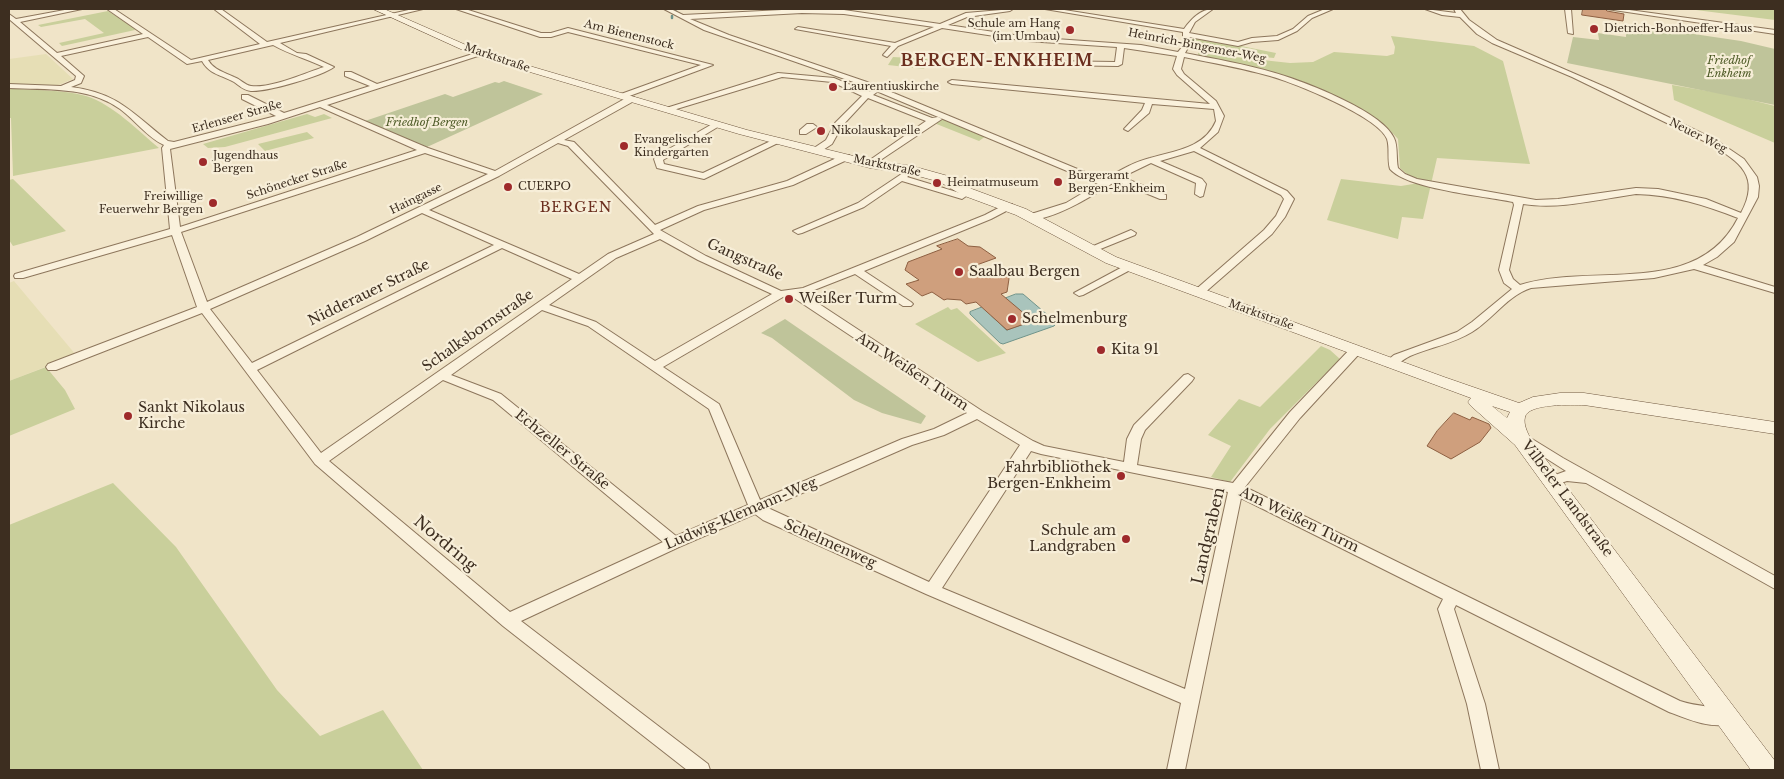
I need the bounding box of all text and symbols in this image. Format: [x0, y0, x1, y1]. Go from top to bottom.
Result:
street label: Am Bienenstock [583, 17, 675, 53]
place label: Schule am Hang (im Umbau) [968, 17, 1060, 43]
place label: Dietrich-Bonhoeffer-Haus [1604, 22, 1752, 36]
marker: Dietrich-Bonhoeffer-Haus [1588, 23, 1600, 35]
marker: Schule am Hang (im Umbau) [1064, 24, 1076, 36]
street label: Heinrich-Bingemer-Weg [1127, 26, 1267, 66]
street label: Marktstraße [462, 41, 532, 75]
district label: BERGEN-ENKHEIM [899, 51, 1095, 71]
park label: Friedhof Enkheim [1706, 54, 1752, 80]
place label: Laurentiuskirche [843, 80, 939, 94]
marker: Laurentiuskirche [827, 81, 839, 93]
street label: Erlenseer Straße [190, 98, 284, 136]
park label: Friedhof Bergen [386, 116, 468, 130]
street label: Neuer Weg [1667, 116, 1729, 156]
place label: Nikolauskapelle [831, 124, 920, 138]
marker: Nikolauskapelle [815, 125, 827, 137]
place label: Evangelischer Kindergarten [634, 133, 712, 159]
marker: Evangelischer Kindergarten [618, 140, 630, 152]
place label: Jugendhaus Bergen [213, 149, 278, 175]
street label: Marktstraße [852, 152, 922, 180]
marker: Jugendhaus Bergen [197, 156, 209, 168]
street label: Schönecker Straße [245, 158, 349, 202]
place label: Bürgeramt Bergen-Enkheim [1068, 169, 1165, 195]
place label: Heimatmuseum [947, 176, 1039, 190]
marker: Bürgeramt Bergen-Enkheim [1052, 176, 1064, 188]
marker: Heimatmuseum [931, 177, 943, 189]
place label: CUERPO [518, 180, 571, 194]
street label: Haingasse [388, 181, 444, 217]
marker: CUERPO [502, 181, 514, 193]
place label: Freiwillige Feuerwehr Bergen [99, 190, 203, 216]
marker: Freiwillige Feuerwehr Bergen [207, 197, 219, 209]
district label: BERGEN [539, 200, 613, 216]
street label: Gangstraße [704, 236, 786, 284]
street label: Nidderauer Straße [306, 256, 432, 330]
place label: Saalbau Bergen [969, 264, 1080, 280]
marker: Saalbau Bergen [953, 266, 965, 278]
street label: Schalksbornstraße [419, 286, 537, 376]
place label: Weißer Turm [799, 291, 897, 307]
marker: Weißer Turm [783, 293, 795, 305]
street label: Marktstraße [1227, 297, 1295, 333]
place label: Schelmenburg [1022, 311, 1127, 327]
marker: Schelmenburg [1006, 313, 1018, 325]
street label: Am Weißen Turm [853, 329, 971, 415]
place label: Kita 91 [1111, 342, 1159, 358]
marker: Kita 91 [1095, 344, 1107, 356]
place label: Sankt Nikolaus Kirche [138, 400, 245, 432]
street label: Echzeller Straße [511, 407, 613, 493]
marker: Sankt Nikolaus Kirche [122, 410, 134, 422]
street label: Vilbeler Landstraße [1518, 438, 1616, 560]
place label: Fahrbibliothek Bergen-Enkheim [987, 460, 1111, 492]
marker: Fahrbibliothek Bergen-Enkheim [1115, 470, 1127, 482]
street label: Ludwig-Klemann-Weg [662, 474, 820, 554]
street label: Am Weißen Turm [1237, 484, 1361, 556]
street label: Landgraben [1189, 486, 1229, 586]
street label: Nordring [410, 512, 480, 576]
street label: Schelmenweg [781, 516, 879, 572]
place label: Schule am Landgraben [1029, 523, 1116, 556]
marker: Schule am Landgraben [1120, 533, 1132, 545]

